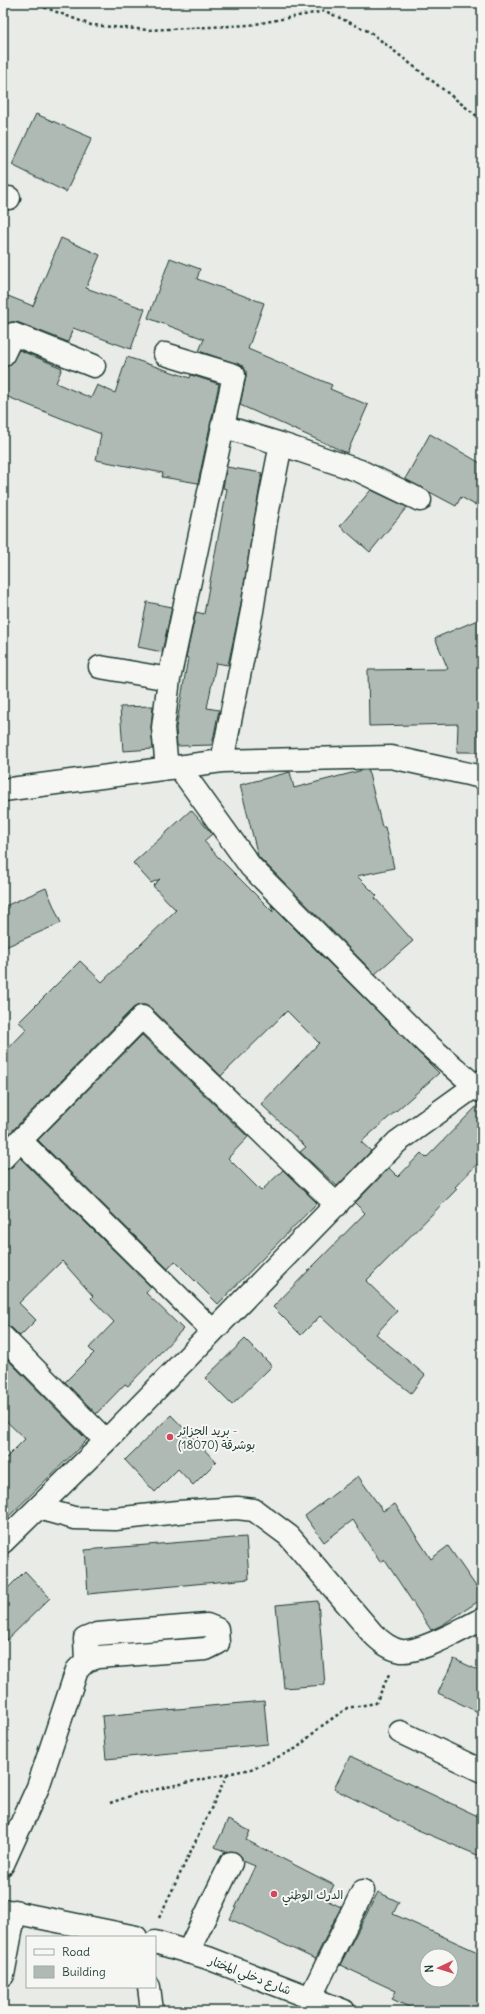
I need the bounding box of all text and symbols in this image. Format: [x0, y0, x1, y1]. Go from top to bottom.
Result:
place label: بريد الجزائر - بوشرقة (18070) [177, 1423, 255, 1453]
marker: بريد الجزائر - بوشرقة (18070) [165, 1432, 175, 1442]
place label: الدرك الوطني [282, 1887, 343, 1906]
marker: الدرك الوطني [269, 1889, 279, 1899]
legend [26, 1936, 156, 1988]
text: Road [62, 1944, 90, 1959]
north arrow [419, 1948, 459, 1988]
street label: شارع دخلي المختار [204, 1952, 293, 2001]
text: Building [62, 1964, 106, 1979]
text: N [422, 1964, 436, 1973]

